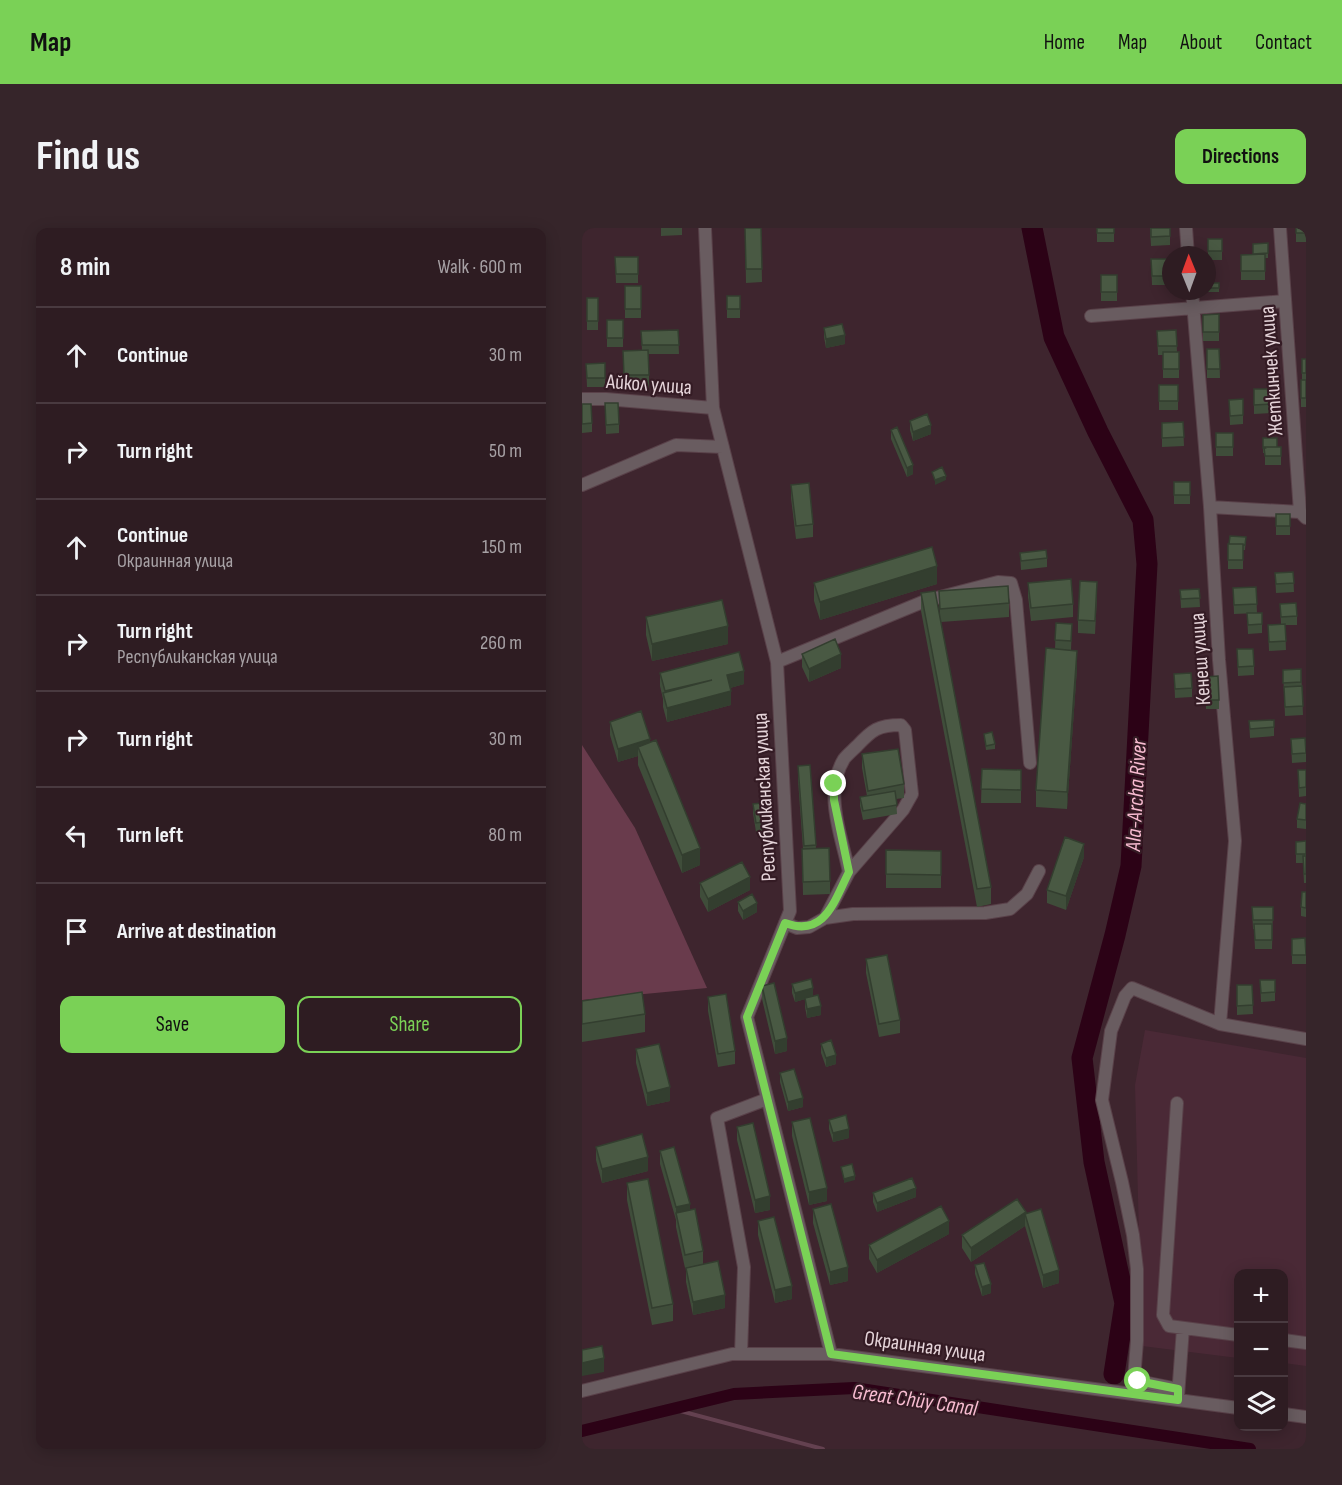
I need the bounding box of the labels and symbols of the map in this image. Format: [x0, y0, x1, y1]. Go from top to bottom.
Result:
north arrow [1162, 246, 1216, 300]
street label: Жеткинчек улица [1254, 305, 1289, 437]
street label: Айкол улица [604, 369, 693, 400]
street label: Кенеш улица [1185, 612, 1216, 706]
street label: Республиканская улица [748, 712, 781, 882]
water label: Ala-Archa River [1120, 737, 1153, 853]
route end [820, 770, 846, 796]
street label: Окраинная улица [863, 1326, 987, 1367]
route start [1124, 1367, 1150, 1393]
water label: Great Chüy Canal [851, 1378, 980, 1423]

